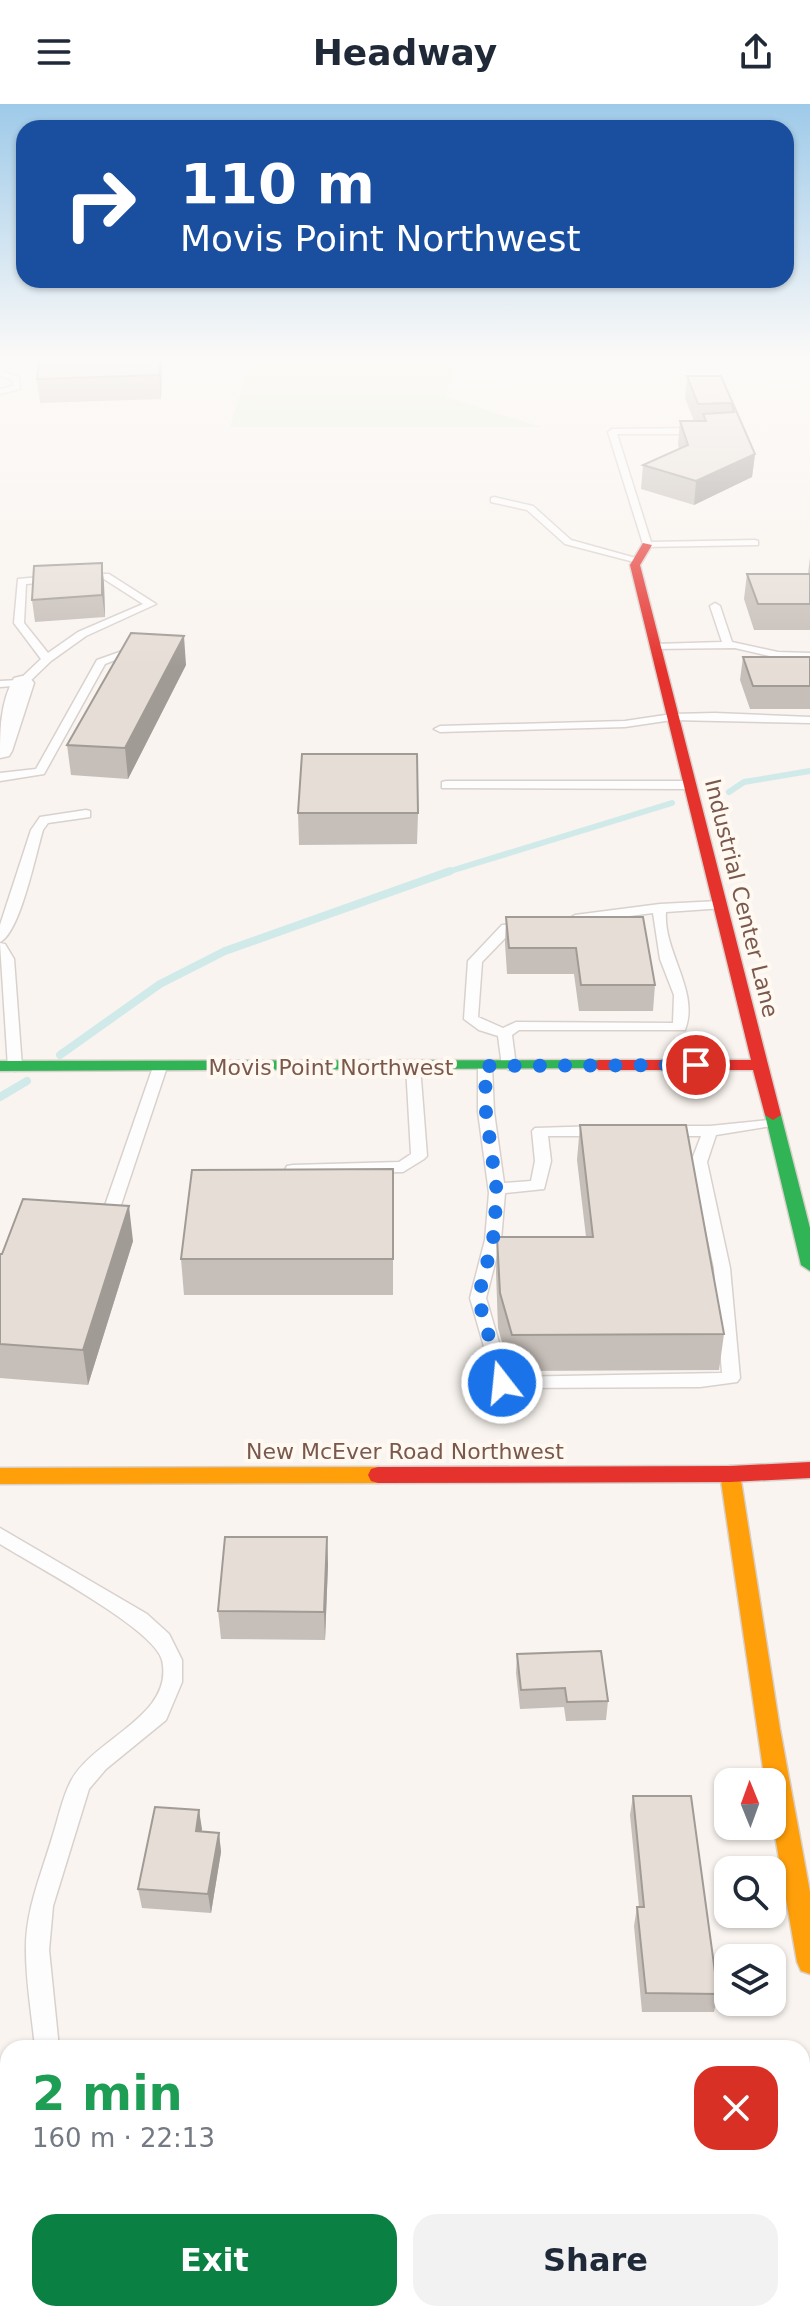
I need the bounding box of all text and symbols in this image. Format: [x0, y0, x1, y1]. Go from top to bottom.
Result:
icon: menu [32, 30, 76, 74]
icon: share [734, 30, 778, 74]
text: Headway [313, 32, 497, 73]
text: 110 m [180, 151, 375, 216]
icon: right [48, 152, 152, 256]
text: Movis Point Northwest [180, 218, 581, 259]
street label: Industrial Center Lane [700, 777, 783, 1020]
pin [662, 1031, 730, 1099]
icon: arrive [674, 1043, 718, 1087]
street label: Movis Point Northwest [209, 1055, 454, 1080]
position arrow [460, 1341, 544, 1425]
street label: New McEver Road Northwest [246, 1439, 564, 1464]
north arrow [714, 1768, 786, 1840]
map controls [714, 1768, 786, 2016]
button: search [714, 1856, 786, 1928]
button: layers [714, 1944, 786, 2016]
text: 2 min [32, 2065, 183, 2121]
button: close [694, 2066, 778, 2150]
text: 160 m · 22:13 [32, 2123, 215, 2153]
button: Exit [32, 2214, 397, 2306]
button: Share [413, 2214, 778, 2306]

